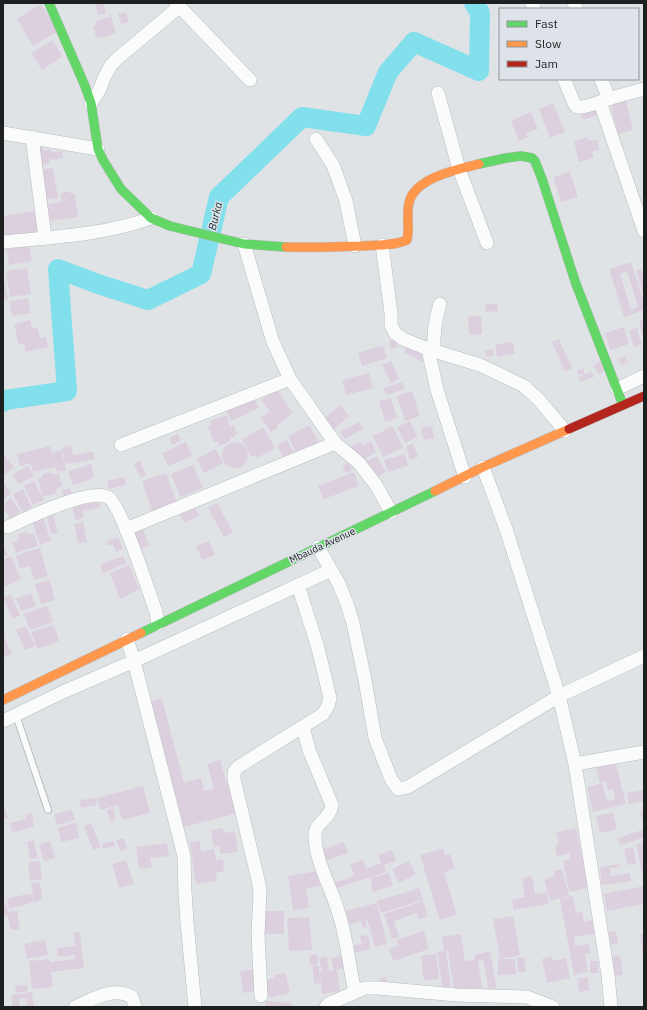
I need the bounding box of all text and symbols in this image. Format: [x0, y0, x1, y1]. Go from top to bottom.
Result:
legend [499, 8, 639, 80]
text: Fast [535, 16, 558, 31]
text: Slow [535, 36, 561, 51]
text: Jam [535, 56, 558, 71]
water label: Burka [205, 200, 225, 232]
street label: Mbauda Avenue [287, 524, 358, 567]

